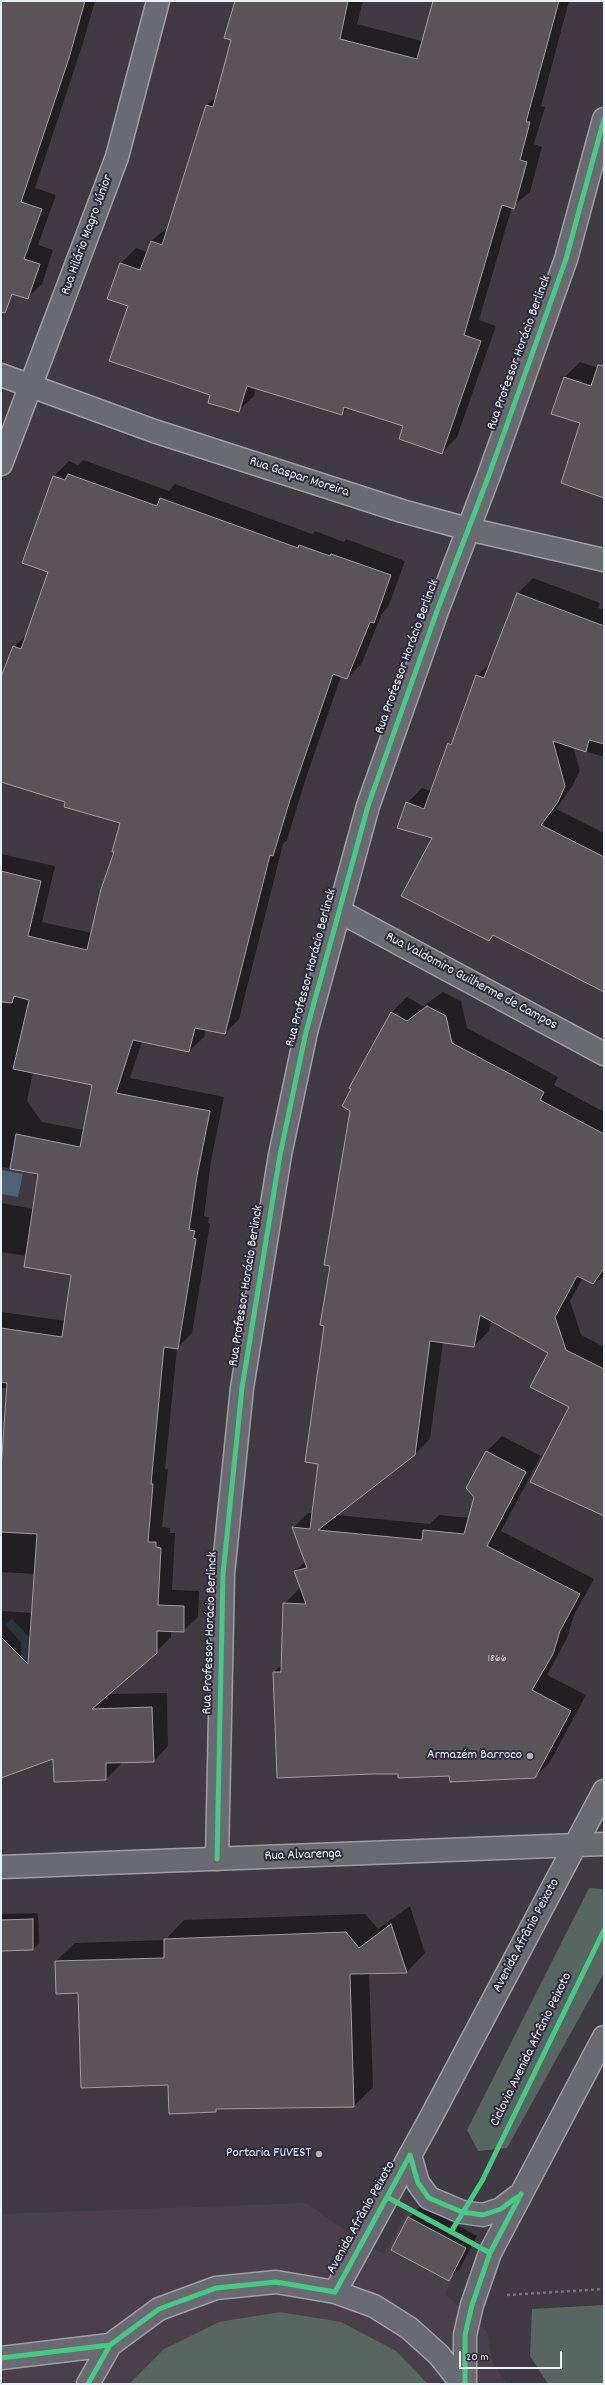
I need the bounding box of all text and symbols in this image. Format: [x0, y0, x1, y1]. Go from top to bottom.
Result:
street label: Rua Hilário Magro Júnior [58, 172, 118, 298]
street label: Rua Professor Horácio Berlinck [484, 274, 556, 432]
street label: Rua Gaspar Moreira [247, 454, 351, 502]
street label: Rua Professor Horácio Berlinck [372, 578, 444, 736]
street label: Rua Professor Horácio Berlinck [283, 887, 341, 1049]
street label: Rua Valdomiro Guilherme de Campos [382, 929, 560, 1035]
street label: Rua Professor Horácio Berlinck [226, 1204, 268, 1368]
street label: Rua Professor Horácio Berlinck [200, 1551, 222, 1715]
house number: 1866 [487, 1652, 507, 1666]
place label: Armazém Barroco [427, 1748, 522, 1764]
marker: Armazém Barroco [525, 1751, 535, 1761]
street label: Rua Alvarenga [264, 1846, 342, 1866]
street label: Avenida Afrânio Peixoto [490, 1876, 564, 1996]
street label: Ciclovia Avenida Afrânio Peixoto [487, 1970, 577, 2130]
place label: Portaria FUVEST [226, 2146, 311, 2162]
marker: Portaria FUVEST [314, 2149, 324, 2159]
street label: Avenida Afrânio Peixoto [324, 2159, 400, 2277]
scale bar [461, 2343, 564, 2369]
text: 20 m [466, 2349, 489, 2366]

